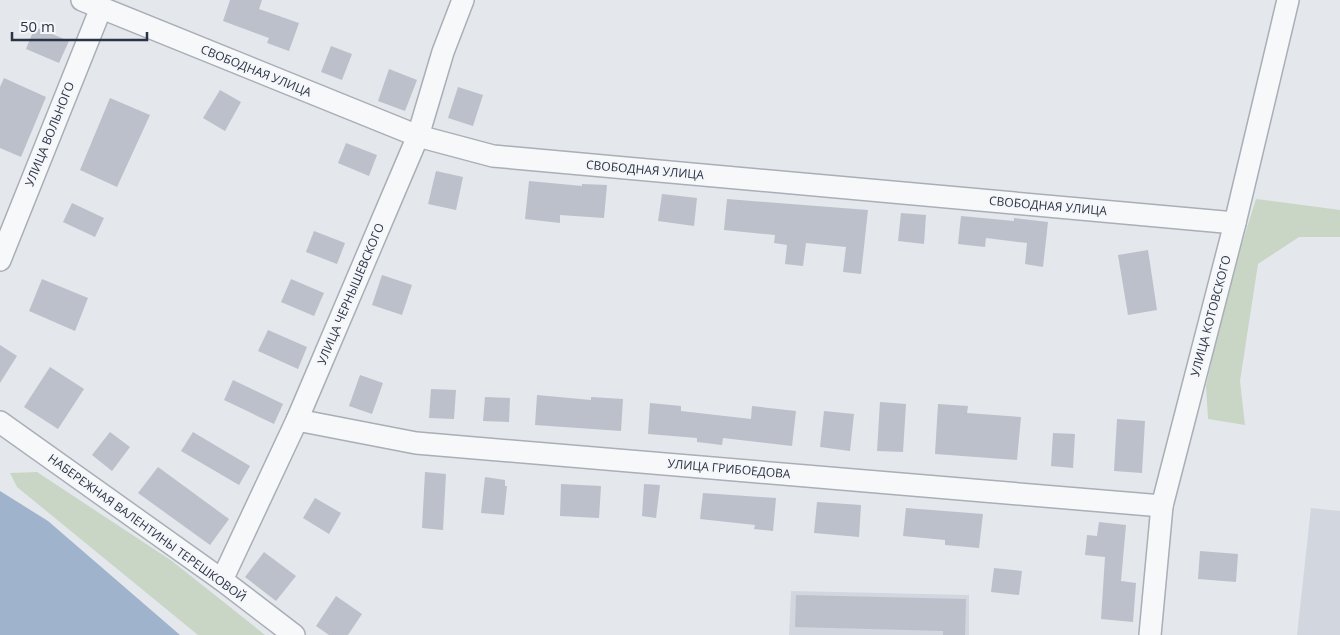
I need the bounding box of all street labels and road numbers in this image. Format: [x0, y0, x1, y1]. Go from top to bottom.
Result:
street label: СВОБОДНАЯ УЛИЦА [198, 41, 314, 101]
street label: УЛИЦА ВОЛЬНОГО [21, 79, 78, 189]
street label: СВОБОДНАЯ УЛИЦА [585, 156, 705, 183]
street label: СВОБОДНАЯ УЛИЦА [988, 192, 1108, 219]
street label: УЛИЦА ЧЕРНЫШЕВСКОГО [313, 220, 388, 367]
street label: УЛИЦА КОТОВСКОГО [1186, 253, 1235, 378]
street label: НАБЕРЕЖНАЯ ВАЛЕНТИНЫ ТЕРЕШКОВОЙ [45, 450, 250, 605]
street label: УЛИЦА ГРИБОЕДОВА [667, 455, 792, 482]

